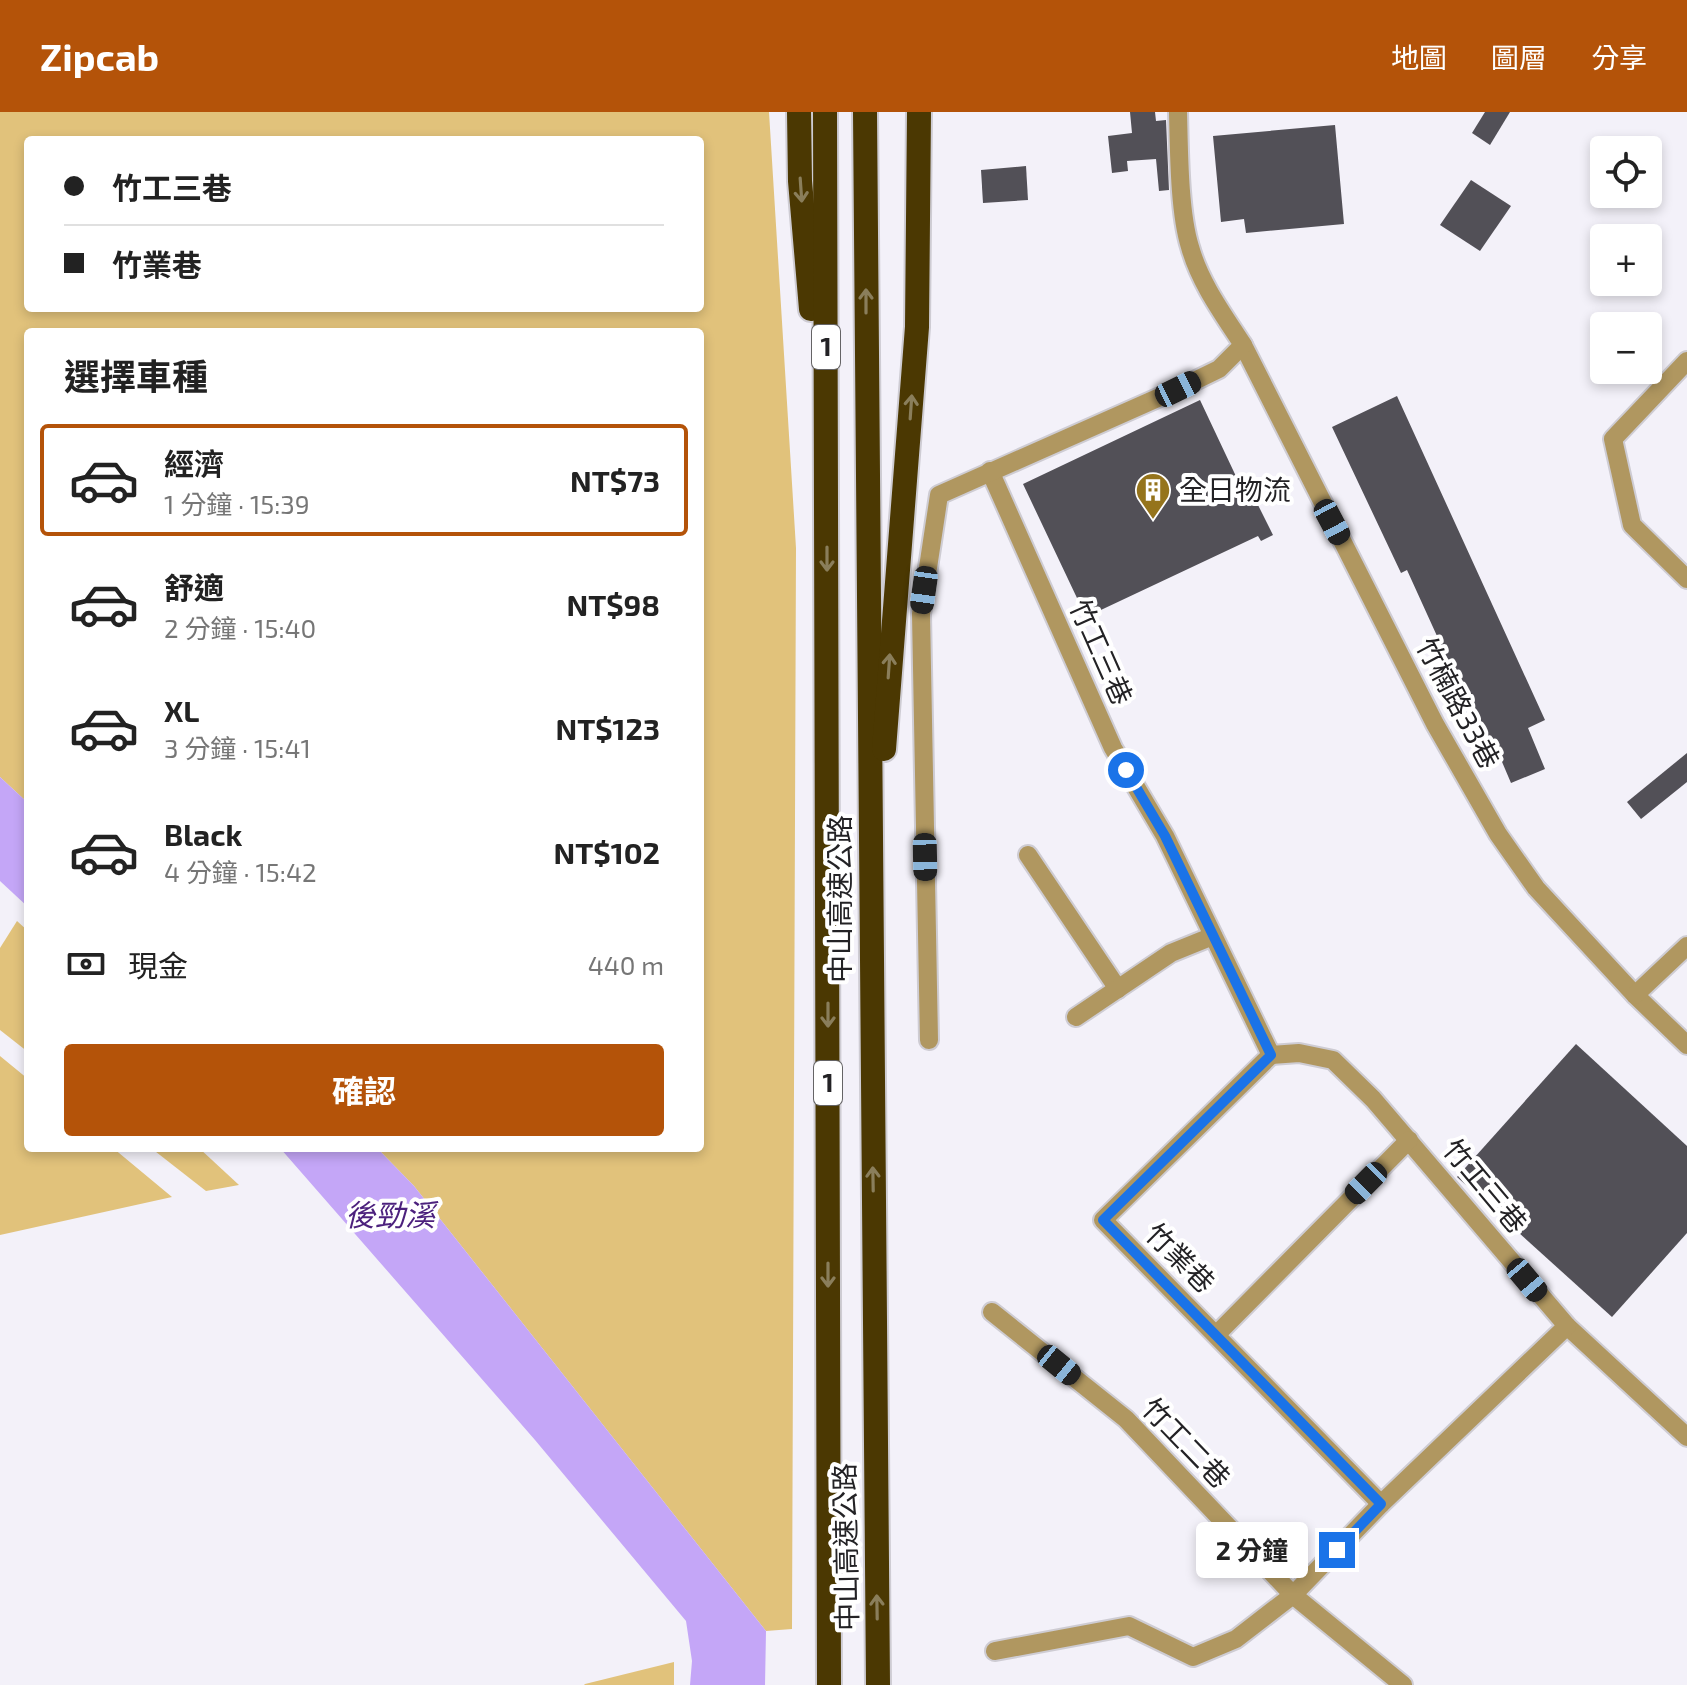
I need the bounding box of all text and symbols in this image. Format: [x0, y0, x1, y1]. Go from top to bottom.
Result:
text: Zipcab [40, 33, 159, 79]
text: 地圖 [1391, 40, 1447, 74]
text: 圖層 [1491, 40, 1547, 74]
text: 分享 [1591, 40, 1647, 74]
map controls [1590, 136, 1662, 384]
button: locate [1590, 136, 1662, 208]
text: 竹工三巷 [112, 169, 232, 205]
one-way arrow [794, 176, 809, 203]
button: + [1590, 224, 1662, 296]
text: 竹業巷 [112, 246, 202, 282]
one-way arrow [858, 288, 874, 315]
button: − [1590, 312, 1662, 384]
road number: 1 [812, 325, 840, 369]
text: 選擇車種 [64, 354, 208, 397]
car [1151, 368, 1205, 410]
one-way arrow [904, 394, 919, 421]
icon: car [68, 444, 140, 516]
text: 經濟 [164, 445, 224, 481]
text: NT$73 [570, 462, 660, 498]
building icon: 全日物流 [1134, 471, 1172, 521]
place label: 全日物流 [1179, 472, 1291, 506]
text: 1 分鐘 · 15:39 [164, 488, 310, 519]
car [1310, 495, 1354, 549]
one-way arrow [819, 545, 835, 572]
car [909, 565, 939, 615]
icon: car [68, 568, 140, 640]
text: 舒適 [164, 569, 224, 605]
text: NT$98 [566, 586, 660, 622]
street label: 竹工三巷 [1064, 594, 1140, 710]
text: 2 分鐘 · 15:40 [164, 612, 316, 643]
street label: 竹楠路33巷 [1410, 631, 1507, 774]
one-way arrow [882, 653, 897, 680]
icon: car [68, 692, 140, 764]
text: XL [164, 692, 199, 728]
text: NT$123 [555, 710, 660, 746]
text: 3 分鐘 · 15:41 [164, 732, 311, 763]
route start [1108, 752, 1144, 788]
street label: 中山高速公路 [822, 815, 856, 983]
icon: car [68, 816, 140, 888]
text: Black [164, 816, 242, 852]
car [913, 833, 937, 881]
text: NT$102 [554, 834, 660, 870]
text: 4 分鐘 · 15:42 [164, 856, 317, 887]
icon: cash [64, 942, 108, 986]
text: 現金 [128, 947, 188, 983]
text: 440 m [588, 949, 664, 980]
one-way arrow [820, 1001, 836, 1028]
button: 確認 [64, 1044, 664, 1136]
road number: 1 [814, 1061, 842, 1105]
street label: 竹工三巷 [1437, 1132, 1535, 1239]
car [1341, 1158, 1391, 1208]
one-way arrow [865, 1166, 881, 1193]
water label: 後勁溪 [345, 1196, 439, 1232]
street label: 竹業巷 [1139, 1216, 1222, 1299]
car [1502, 1254, 1552, 1306]
one-way arrow [820, 1261, 836, 1288]
car [1033, 1341, 1085, 1389]
street label: 竹工二巷 [1136, 1390, 1238, 1494]
street label: 中山高速公路 [827, 1463, 863, 1631]
callout: 2 分鐘 [1197, 1522, 1309, 1578]
route end [1319, 1532, 1355, 1568]
text: 2 分鐘 [1216, 1534, 1288, 1565]
one-way arrow [869, 1594, 885, 1621]

